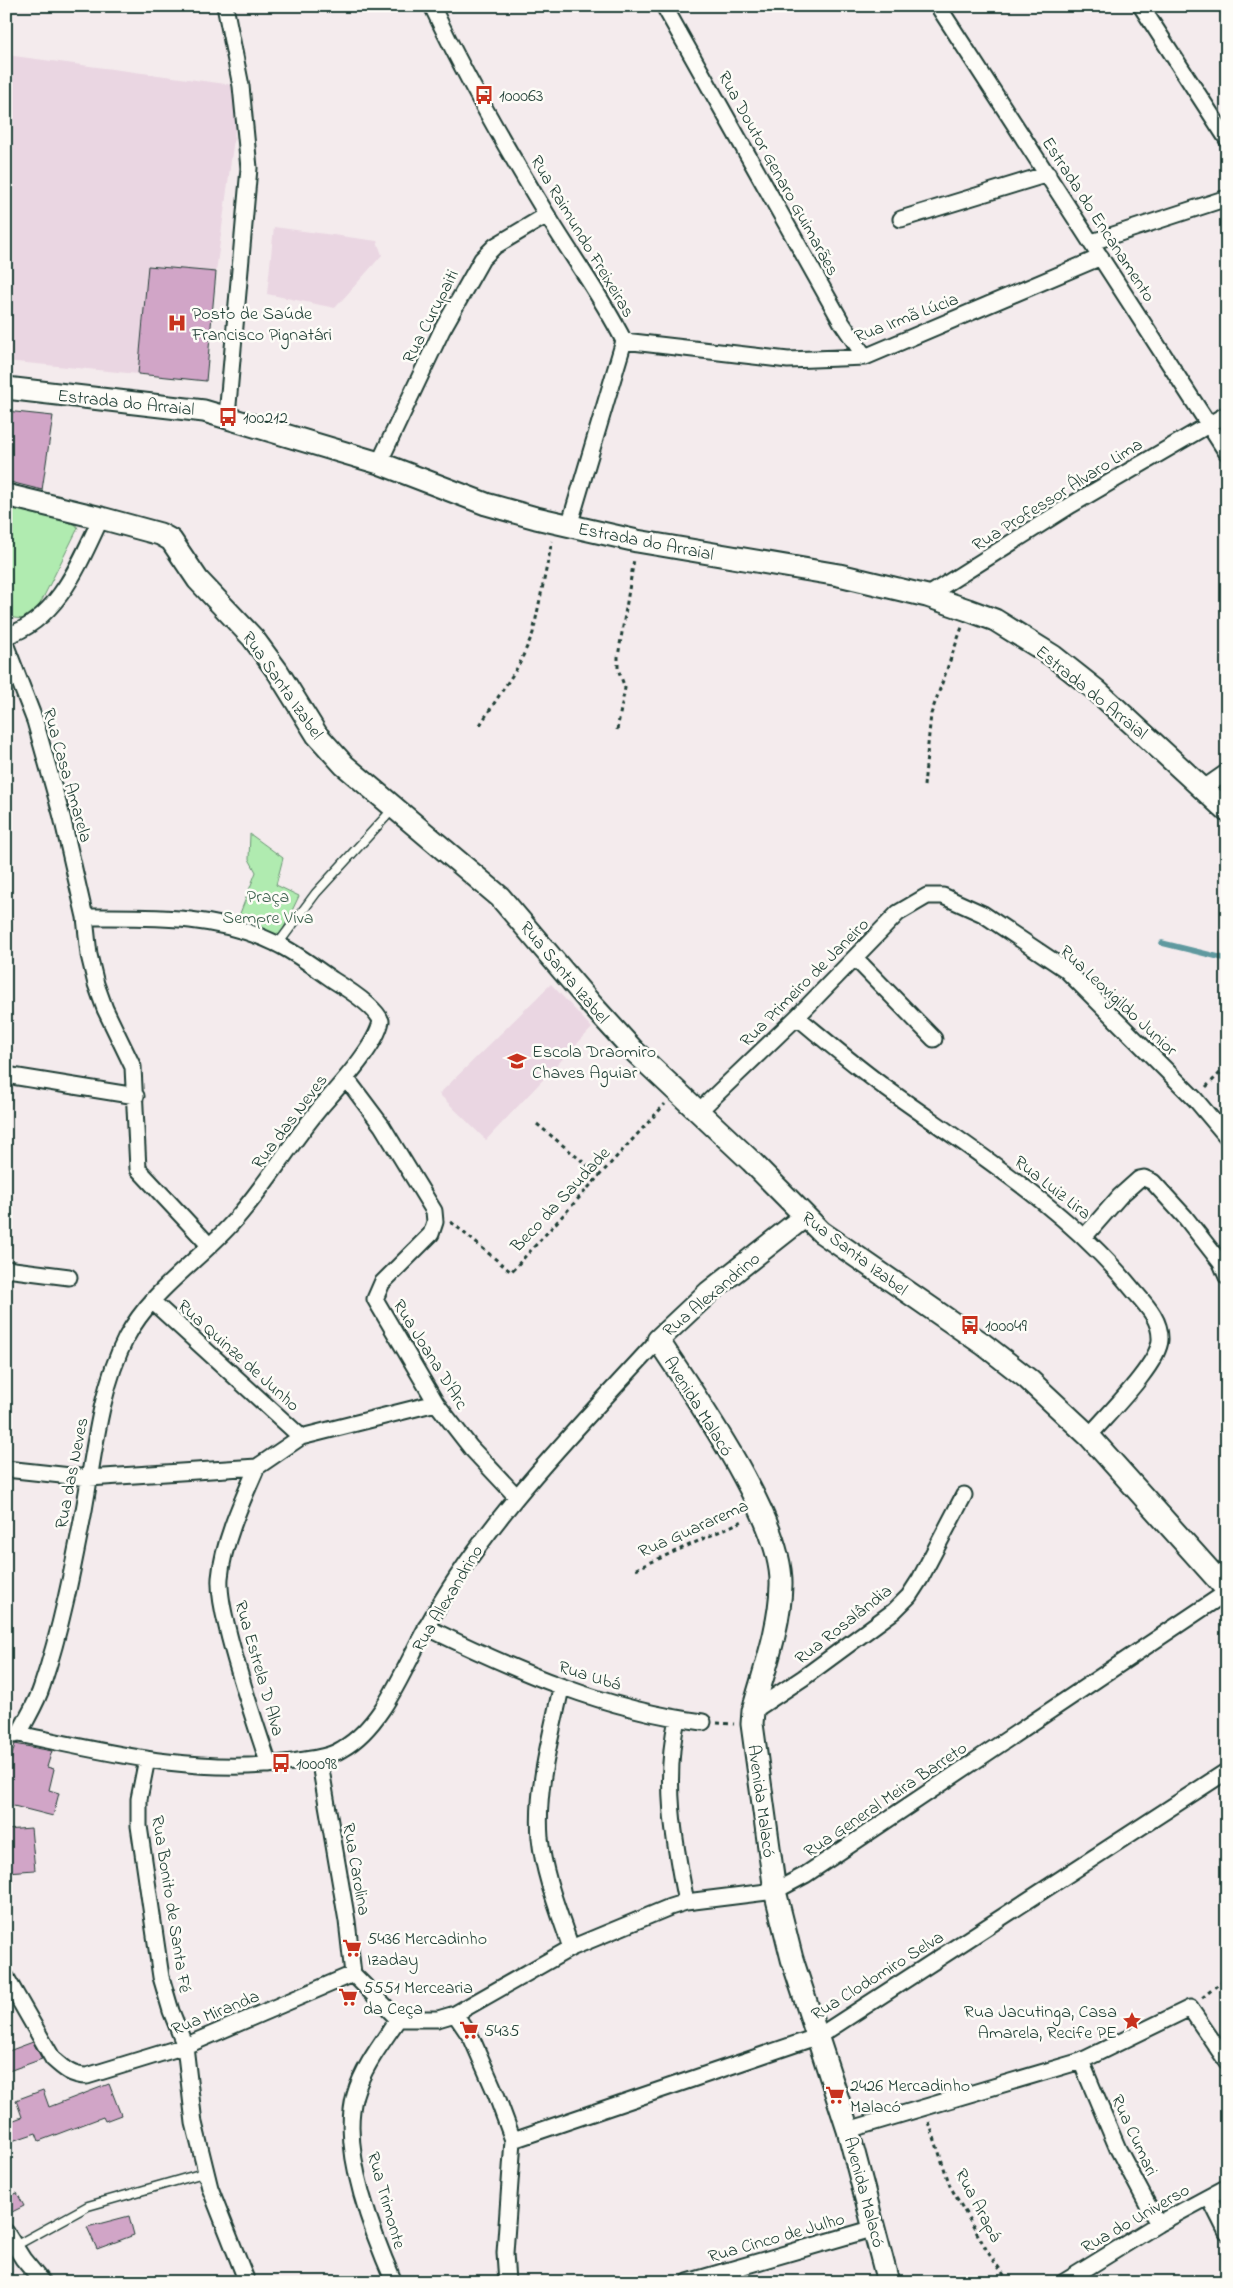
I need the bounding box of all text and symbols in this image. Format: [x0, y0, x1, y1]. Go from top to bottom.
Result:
street label: Rua Doutor Genaro Guimarães [710, 67, 844, 281]
bus stop icon: 100063 [473, 84, 495, 106]
place label: 100063 [499, 84, 543, 110]
street label: Estrada do Encanamento [1034, 132, 1161, 308]
street label: Rua Raimundo Freixeiras [522, 151, 640, 323]
street label: Rua Curupaiti [397, 265, 467, 368]
street label: Rua Irmã Lúcia [851, 287, 963, 351]
place label: Posto de Saúde Francisco Pignatári [191, 302, 332, 350]
hospital icon: Posto de Saúde Francisco Pignatári [166, 312, 188, 334]
street label: Estrada do Arraial [56, 384, 196, 424]
bus stop icon: 100212 [217, 406, 239, 428]
place label: 100212 [243, 406, 288, 432]
street label: Rua Professor Álvaro Lima [968, 433, 1148, 559]
street label: Estrada do Arraial [576, 517, 716, 569]
street label: Rua Santa Izabel [234, 627, 328, 746]
street label: Estrada do Arraial [1029, 640, 1152, 747]
street label: Rua Casa Amarela [34, 705, 98, 846]
park label: Praça Sempre Viva [223, 885, 313, 932]
street label: Rua Primeiro de Janeiro [735, 913, 876, 1054]
street label: Rua Santa Izabel [513, 916, 614, 1030]
street label: Rua Leovigildo Junior [1052, 940, 1183, 1064]
place label: Escola Draomiro Chaves Aguiar [532, 1040, 656, 1088]
school or university icon: Escola Draomiro Chaves Aguiar [506, 1050, 528, 1072]
street label: Rua das Neves [246, 1069, 335, 1175]
street label: Beco da Saudade [505, 1141, 618, 1260]
street label: Rua Luiz Lira [1008, 1150, 1096, 1227]
street label: Rua Santa Izabel [795, 1206, 912, 1303]
street label: Rua Alexandrino [658, 1247, 767, 1344]
street label: Rua Quinze de Junho [171, 1294, 305, 1419]
street label: Rua Joana D'Arc [385, 1295, 473, 1415]
bus stop icon: 100049 [959, 1314, 981, 1336]
place label: 100049 [985, 1314, 1027, 1340]
street label: Avenida Malacó [656, 1352, 738, 1462]
street label: Rua das Neves [49, 1416, 96, 1531]
street label: Rua Guararema [634, 1494, 753, 1566]
street label: Rua Alexandrino [407, 1541, 491, 1657]
street label: Rua Rosalândia [790, 1579, 898, 1672]
street label: Rua Estrela D Alva [226, 1598, 290, 1739]
street label: Rua Ubá [555, 1655, 624, 1699]
street label: Rua General Meira Barreto [799, 1736, 973, 1865]
street label: Avenida Malacó [739, 1743, 781, 1859]
bus stop icon: 100098 [270, 1752, 292, 1774]
place label: 100098 [296, 1752, 337, 1778]
street label: Rua Bonito de Santa Fé [143, 1814, 197, 1996]
street label: Rua Carolina [334, 1821, 376, 1918]
street label: Rua Clodomiro Selva [807, 1925, 949, 2028]
place label: 5436 Mercadinho Izaday [367, 1927, 487, 1974]
supermarket icon: 5436 Mercadinho Izaday [341, 1937, 363, 1959]
place label: 5551 Mercearia da Ceça [363, 1976, 473, 2023]
street label: Rua Miranda [168, 1984, 264, 2043]
supermarket icon: 5551 Mercearia da Ceça [337, 1986, 359, 2008]
place label: Rua Jacutinga, Casa Amarela, Recife PE [964, 2000, 1117, 2047]
place icon: Rua Jacutinga, Casa Amarela, Recife PE [1121, 2010, 1143, 2032]
supermarket icon: 5435 [458, 2019, 480, 2041]
place label: 5435 [484, 2019, 519, 2045]
place label: 2426 Mercadinho Malacó [850, 2074, 970, 2121]
supermarket icon: 2426 Mercadinho Malacó [824, 2084, 846, 2106]
street label: Rua Cumari [1103, 2091, 1163, 2181]
street label: Avenida Malacó [836, 2134, 890, 2251]
street label: Rua Trimonte [359, 2149, 412, 2253]
street label: Rua Arapá [947, 2165, 1007, 2247]
street label: Rua do Universo [1077, 2178, 1195, 2261]
street label: Rua Cinco de Julho [705, 2207, 848, 2271]

